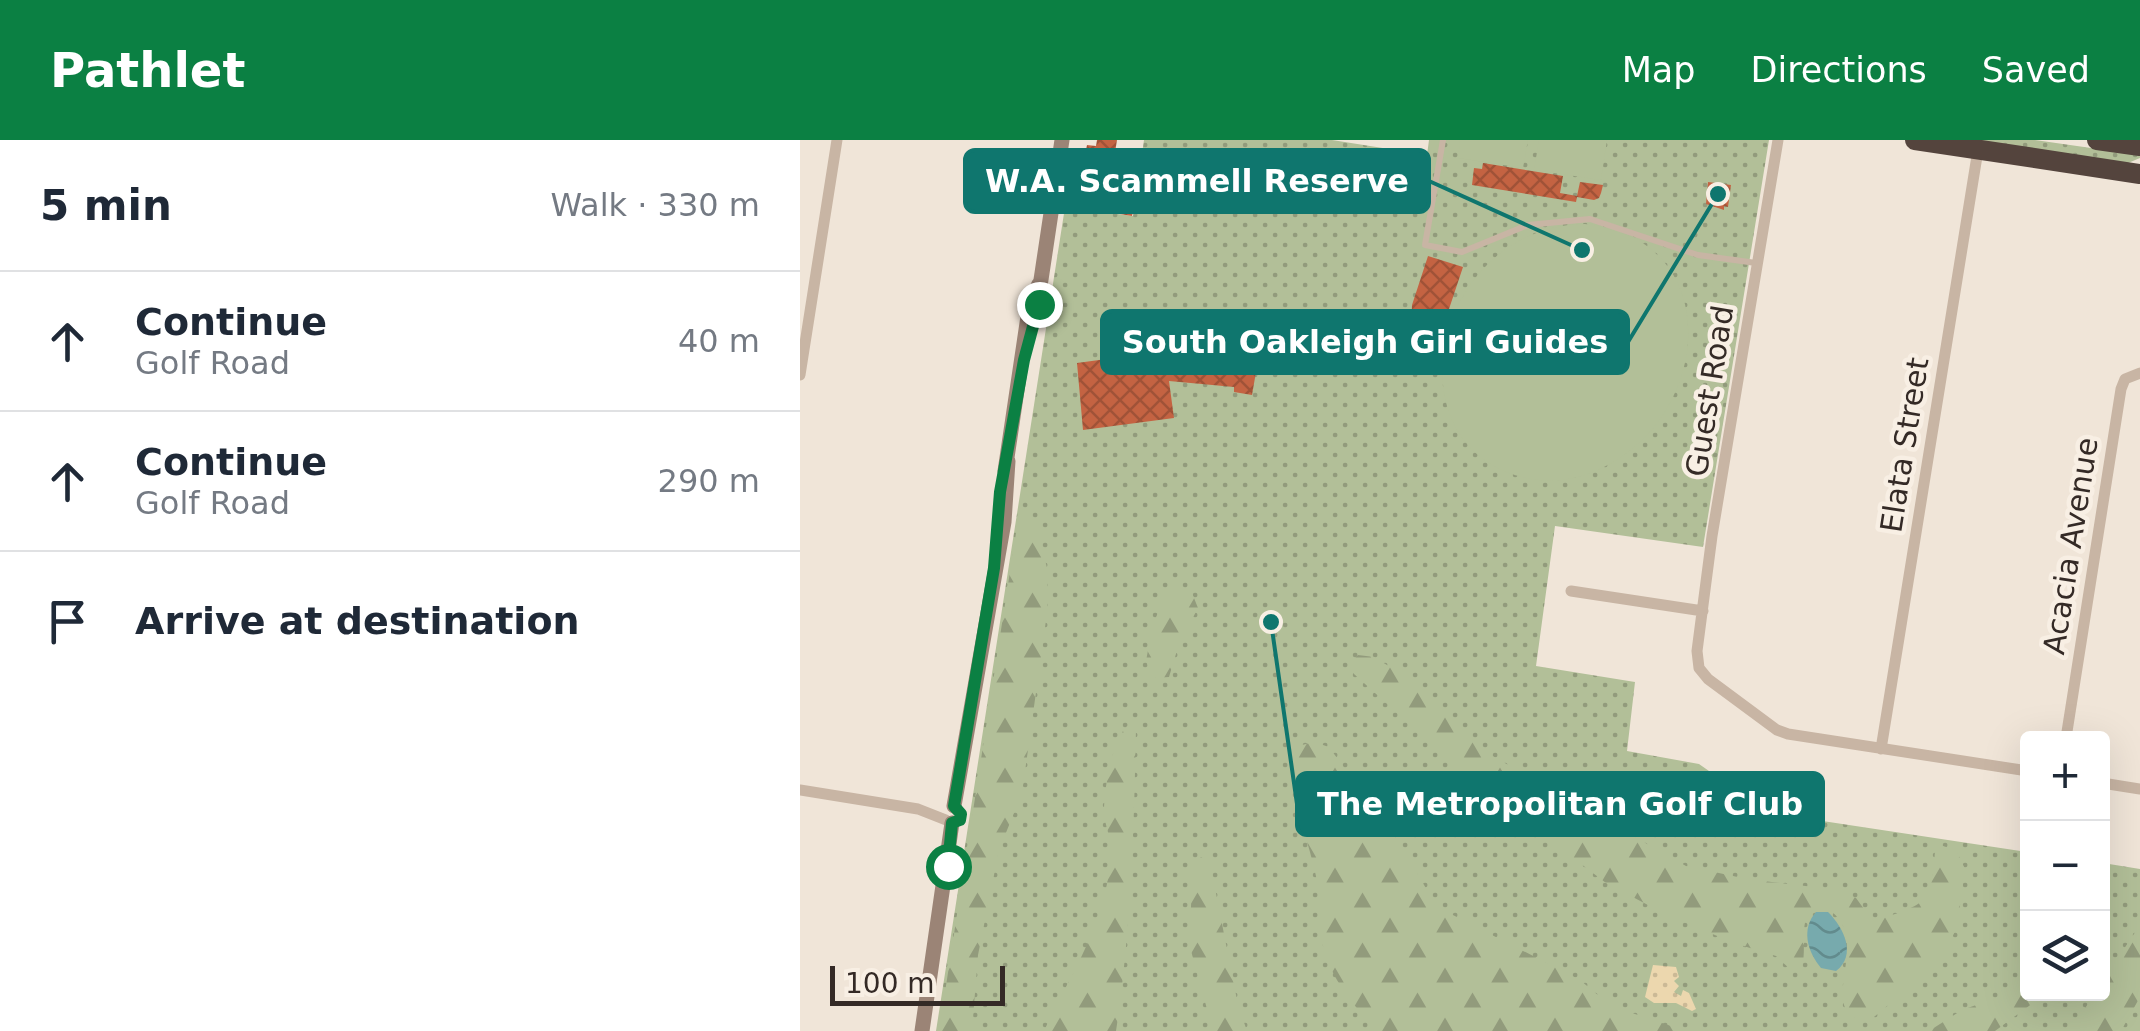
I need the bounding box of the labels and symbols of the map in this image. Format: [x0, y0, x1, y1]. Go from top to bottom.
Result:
callout: W.A. Scammell Reserve [965, 150, 1429, 212]
text: W.A. Scammell Reserve [985, 162, 1409, 200]
route end [1017, 282, 1063, 328]
street label: Guest Road [1679, 303, 1740, 479]
callout: South Oakleigh Girl Guides [1102, 311, 1628, 373]
text: South Oakleigh Girl Guides [1122, 323, 1608, 361]
street label: Elata Street [1873, 355, 1936, 535]
street label: Acacia Avenue [2036, 435, 2105, 657]
callout: The Metropolitan Golf Club [1297, 773, 1823, 835]
text: The Metropolitan Golf Club [1317, 785, 1803, 823]
route start [926, 844, 972, 890]
scale bar [830, 961, 1005, 1006]

